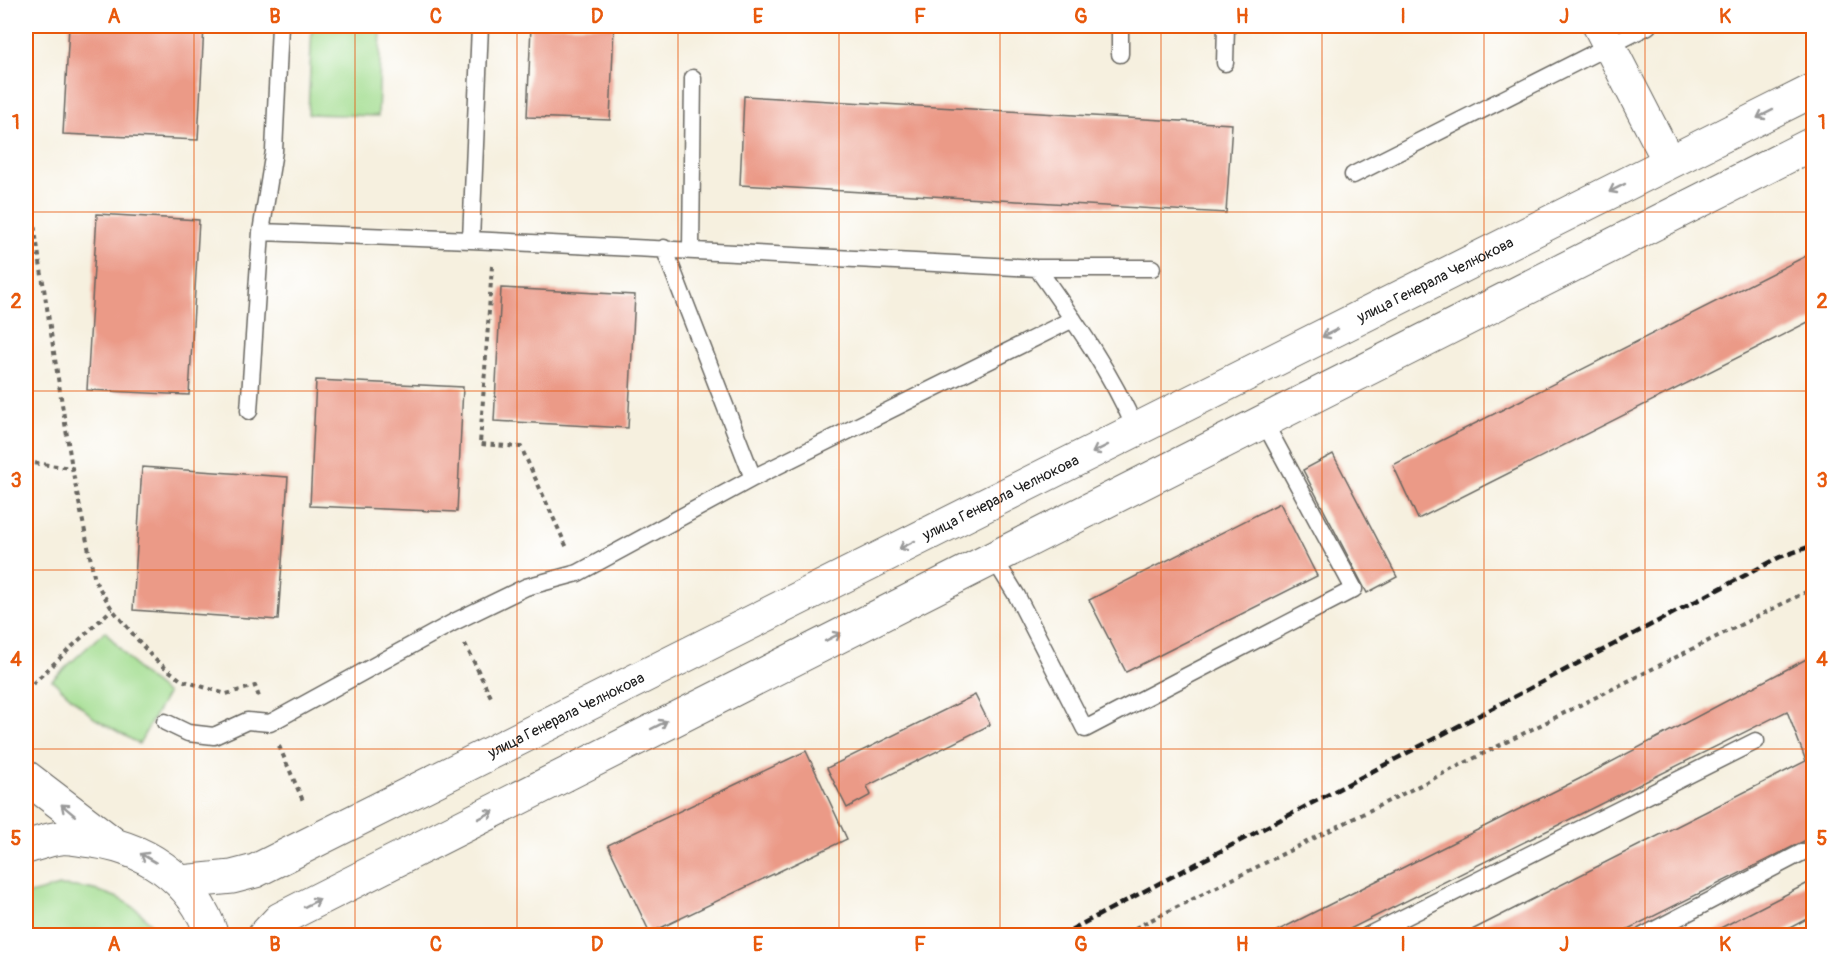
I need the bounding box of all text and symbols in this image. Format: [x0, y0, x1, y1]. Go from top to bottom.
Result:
text: A [108, 4, 121, 29]
text: B [269, 4, 281, 29]
text: C [430, 4, 442, 29]
text: D [591, 4, 604, 29]
text: E [753, 4, 764, 29]
text: F [914, 4, 926, 29]
text: G [1074, 4, 1088, 29]
text: H [1236, 4, 1249, 29]
text: I [1400, 4, 1406, 29]
text: J [1559, 4, 1569, 29]
text: K [1719, 4, 1731, 29]
one-way arrow [1757, 108, 1774, 120]
text: 1 [12, 110, 20, 135]
text: 1 [1818, 110, 1826, 135]
one-way arrow [1608, 183, 1626, 194]
street label: улица Генерала Челнокова [1353, 233, 1517, 327]
text: 2 [10, 289, 22, 314]
text: 2 [1816, 289, 1828, 314]
one-way arrow [1322, 327, 1340, 339]
one-way arrow [1091, 443, 1109, 455]
street label: улица Генерала Челнокова [918, 450, 1082, 545]
text: 3 [10, 468, 22, 493]
text: 3 [1816, 468, 1828, 493]
one-way arrow [898, 540, 916, 551]
one-way arrow [824, 631, 842, 643]
text: 4 [10, 647, 22, 672]
text: 4 [1816, 647, 1828, 672]
street label: улица Генерала Челнокова [484, 668, 647, 763]
one-way arrow [650, 719, 668, 731]
one-way arrow [60, 804, 76, 817]
one-way arrow [477, 808, 495, 820]
text: 5 [11, 826, 22, 851]
text: 5 [1817, 826, 1828, 851]
one-way arrow [140, 852, 157, 864]
one-way arrow [303, 897, 320, 909]
text: A [108, 932, 121, 957]
text: B [269, 932, 281, 957]
text: C [430, 932, 442, 957]
text: D [591, 932, 604, 957]
text: E [753, 932, 764, 957]
text: F [914, 932, 926, 957]
text: G [1074, 932, 1088, 957]
text: H [1236, 932, 1249, 957]
text: I [1400, 932, 1406, 957]
text: J [1559, 932, 1569, 957]
text: K [1719, 932, 1731, 957]

